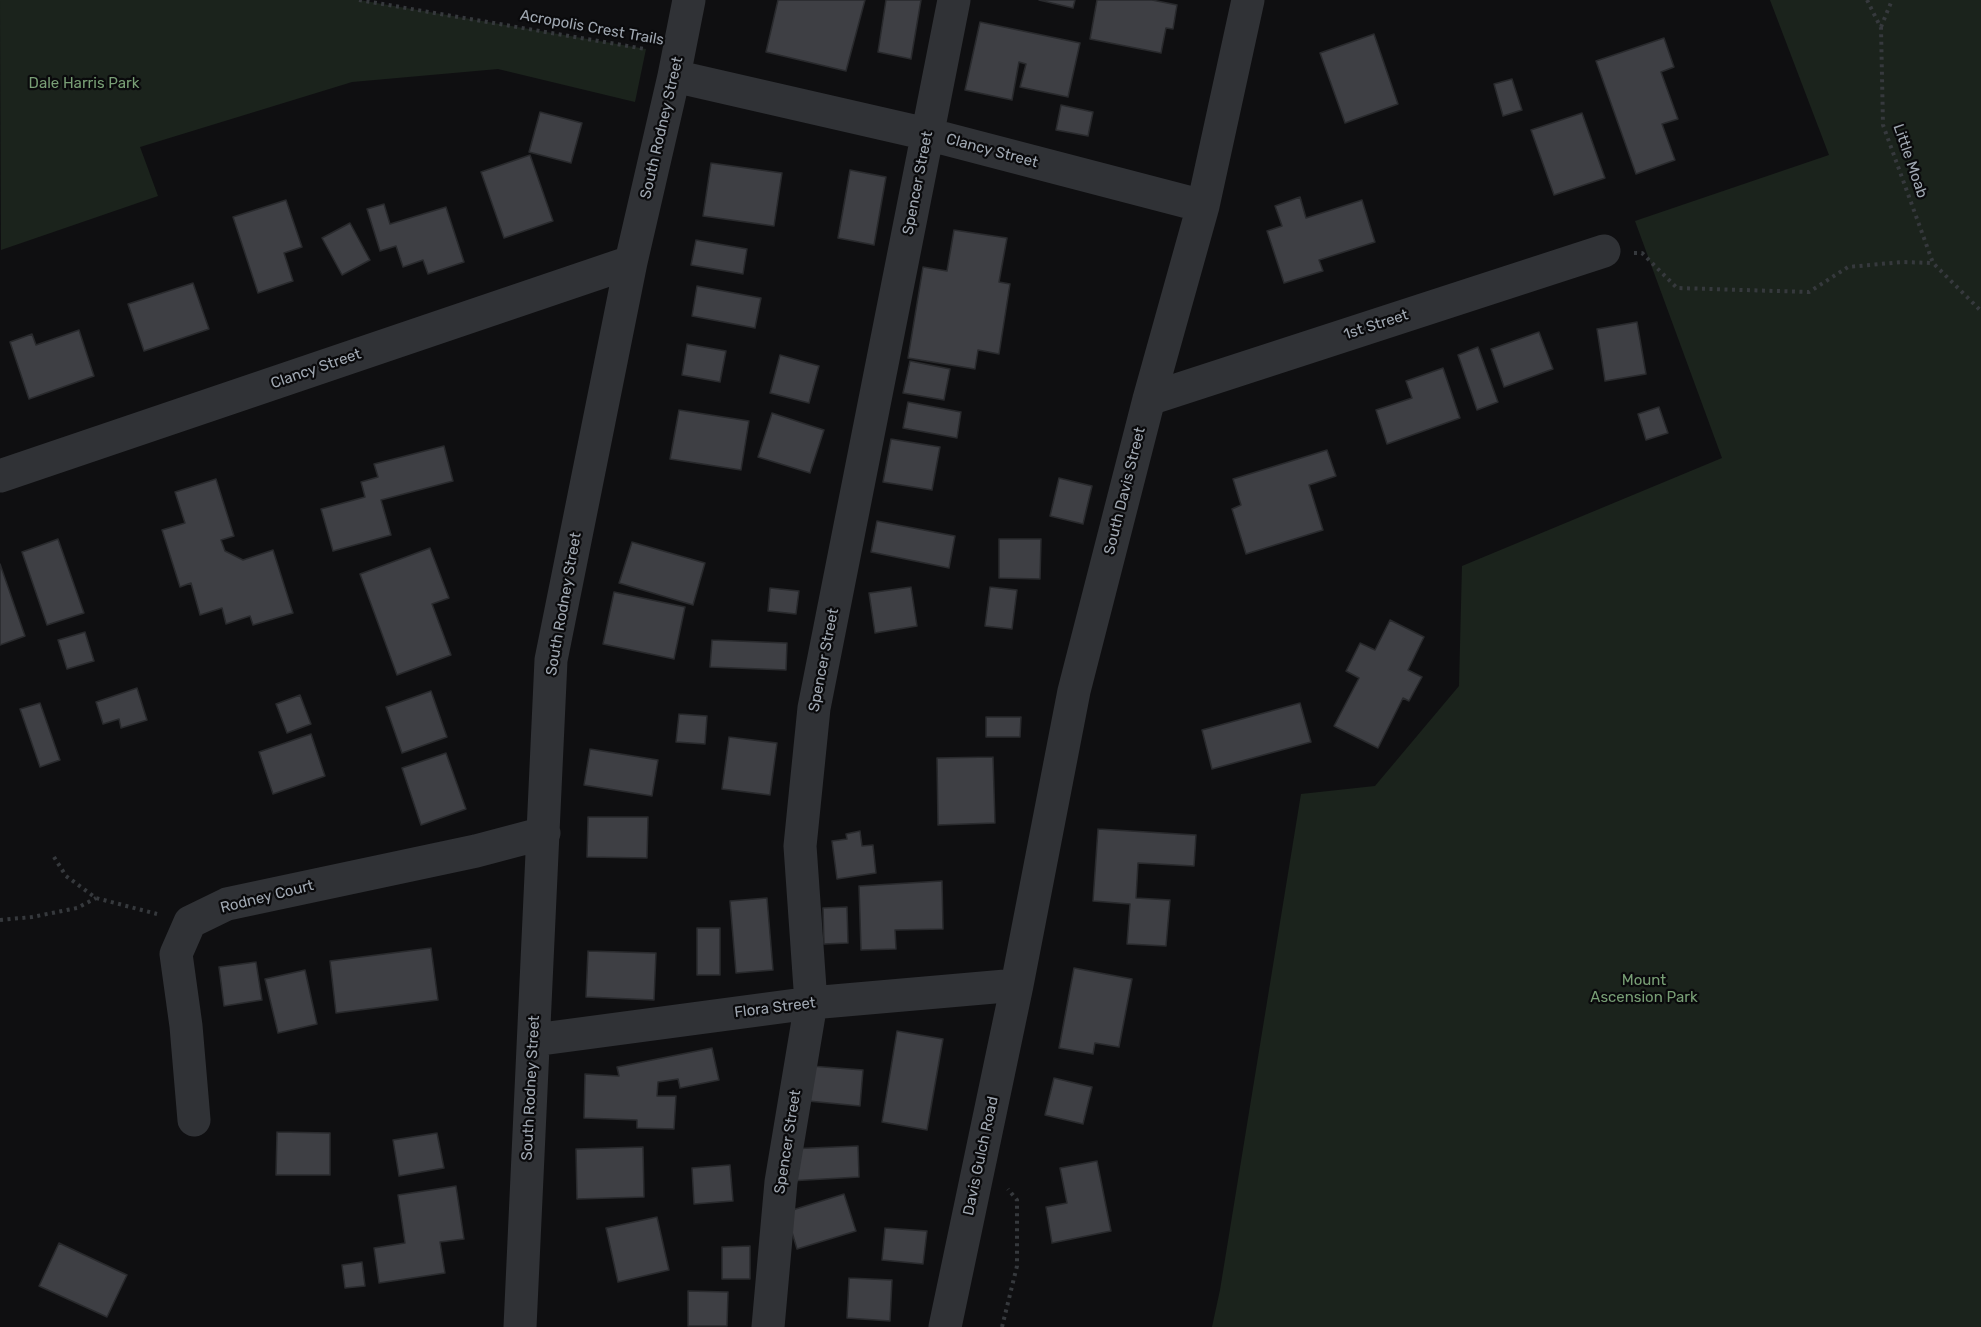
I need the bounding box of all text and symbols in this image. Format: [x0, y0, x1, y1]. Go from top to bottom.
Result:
street label: Acropolis Crest Trails [519, 6, 665, 50]
street label: South Rodney Street [637, 55, 687, 201]
park label: Dale Harris Park [29, 75, 139, 93]
street label: Little Moab [1889, 122, 1931, 200]
street label: Spencer Street [899, 130, 937, 236]
street label: Clancy Street [944, 130, 1040, 172]
street label: 1st Street [1341, 306, 1411, 344]
street label: Clancy Street [268, 345, 364, 393]
street label: South Davis Street [1100, 425, 1150, 557]
street label: South Rodney Street [543, 531, 585, 677]
street label: Spencer Street [805, 607, 843, 713]
street label: Rodney Court [218, 877, 316, 917]
park label: Mount Ascension Park [1590, 972, 1698, 1007]
street label: Flora Street [733, 994, 817, 1022]
street label: South Rodney Street [518, 1015, 544, 1161]
street label: Spencer Street [771, 1089, 805, 1195]
street label: Davis Gulch Road [960, 1095, 1002, 1217]

